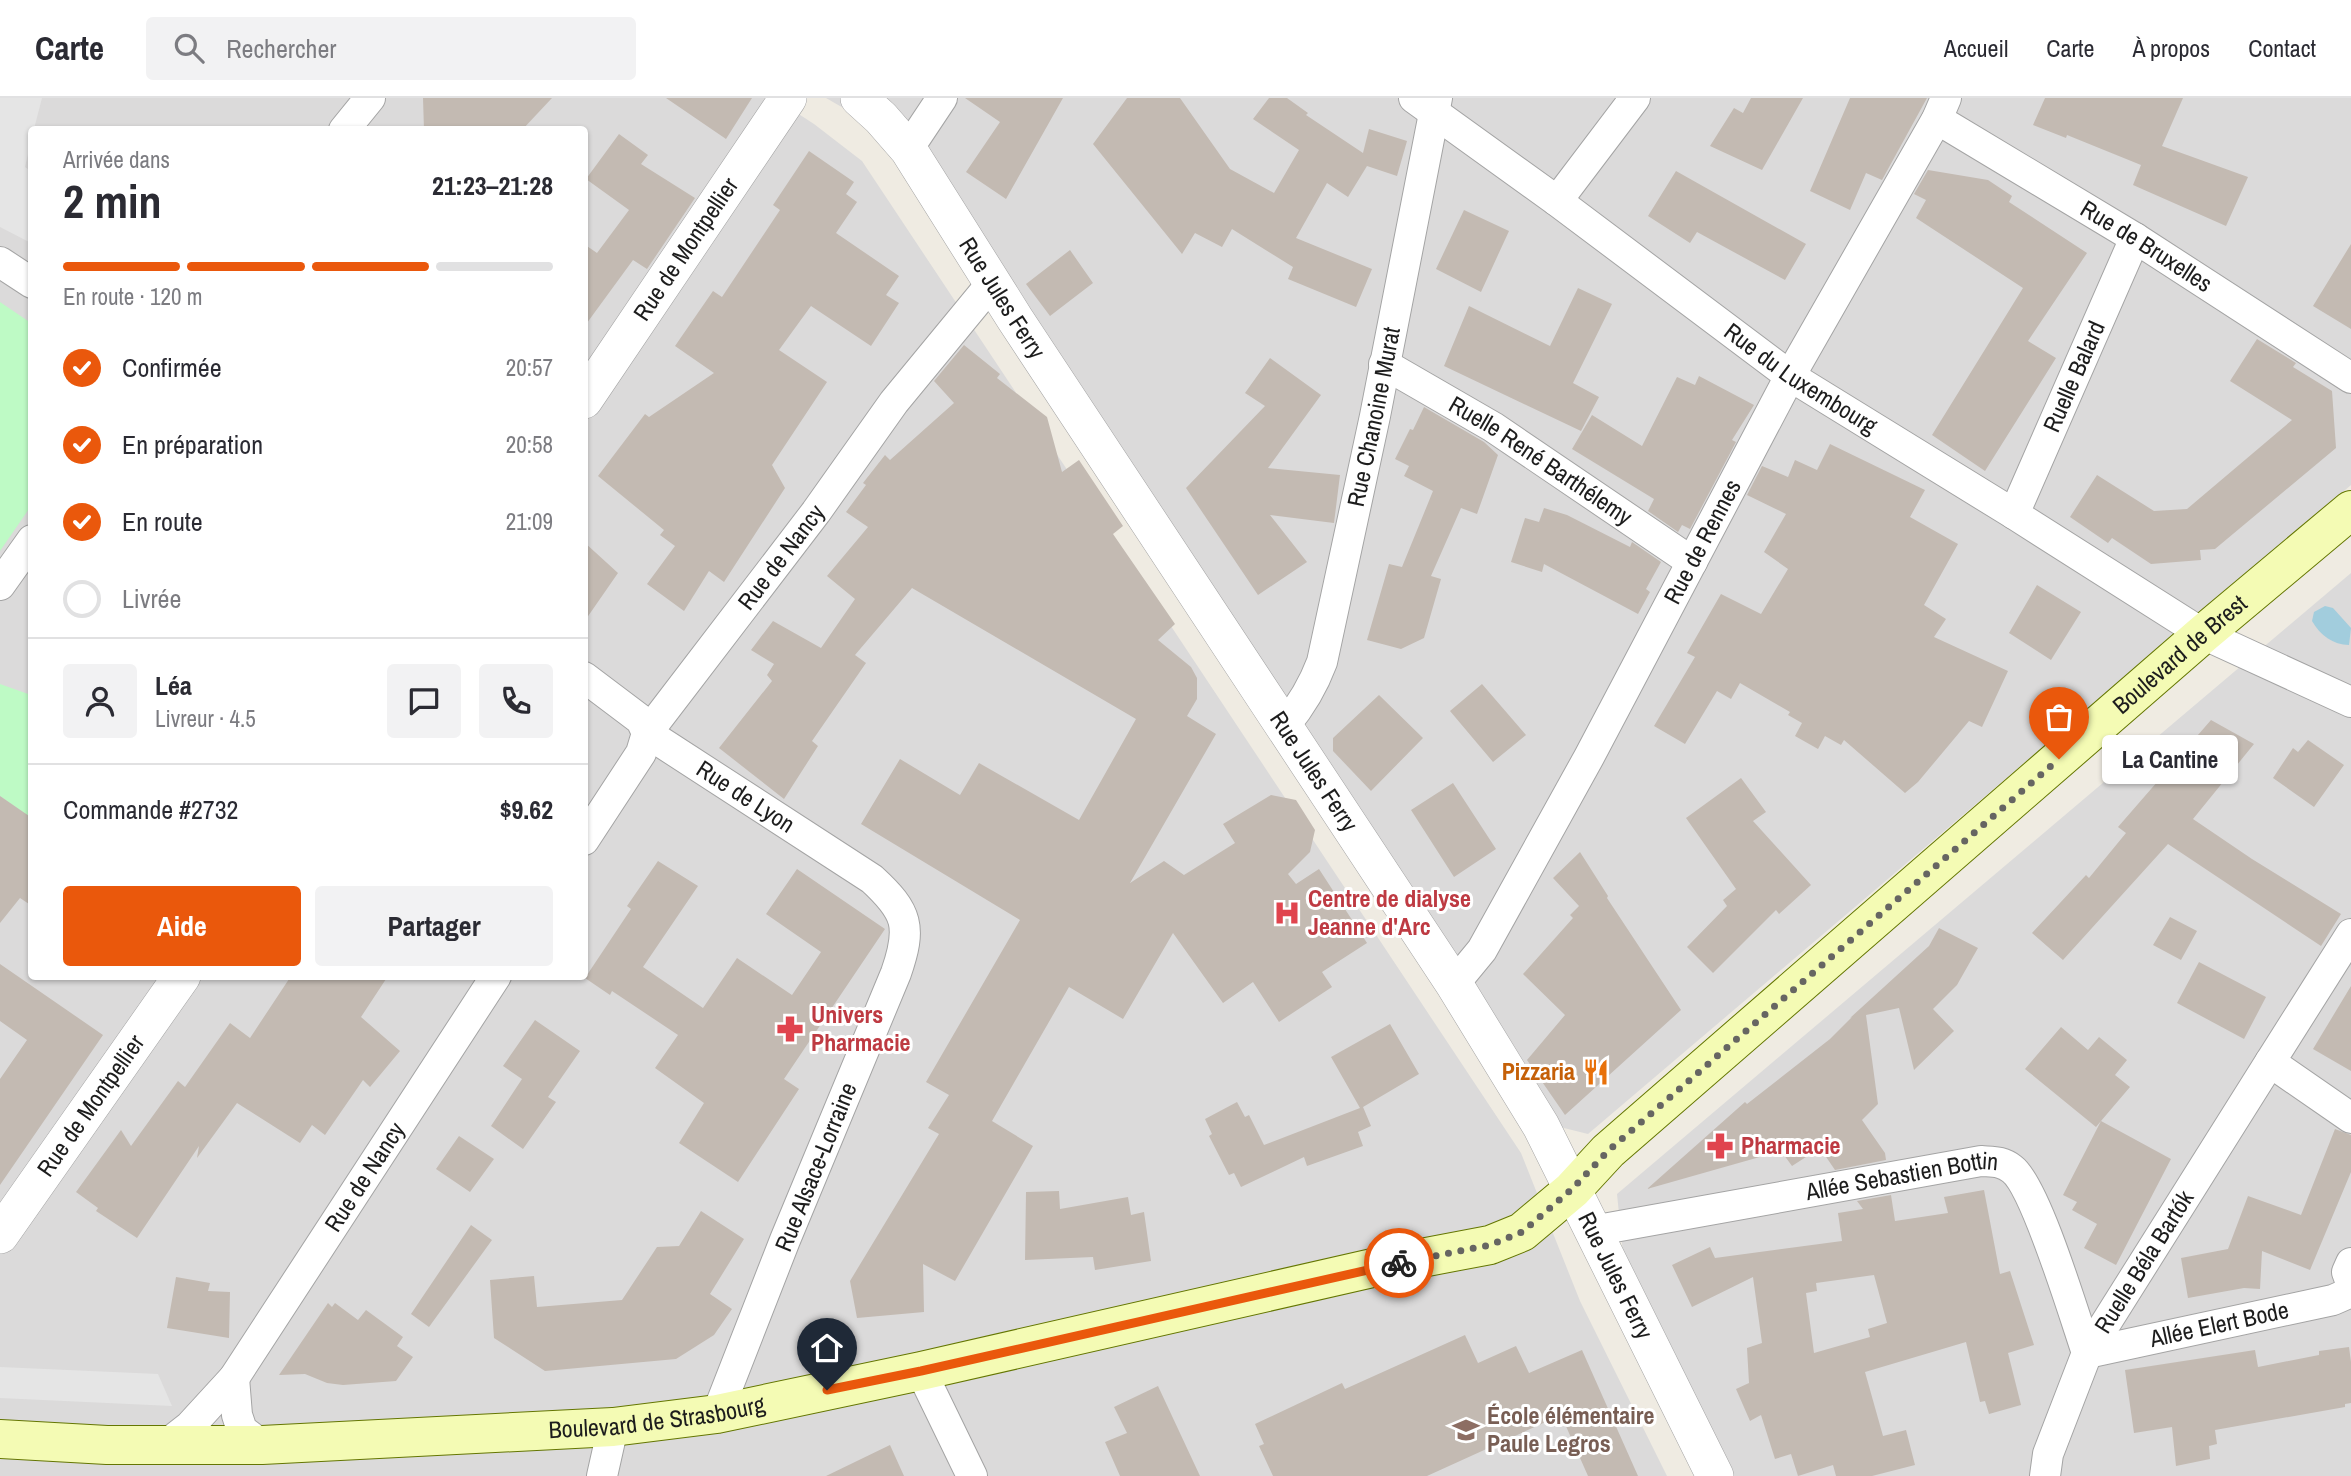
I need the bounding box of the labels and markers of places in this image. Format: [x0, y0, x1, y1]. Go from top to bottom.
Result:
pin [2029, 687, 2089, 759]
callout: La Cantine [2101, 734, 2238, 784]
place label: Centre de dialyse Jeanne d'Arc [1308, 882, 1471, 942]
hospital icon: Centre de dialyse Jeanne d'Arc [1272, 898, 1302, 928]
place label: Univers Pharmacie [811, 998, 911, 1058]
pharmacy icon: Univers Pharmacie [775, 1014, 805, 1044]
place label: Pizzaria [1502, 1055, 1575, 1087]
restaurant icon: Pizzaria [1581, 1057, 1611, 1087]
place label: Pharmacie [1741, 1129, 1841, 1161]
pharmacy icon: Pharmacie [1705, 1131, 1735, 1161]
pin [797, 1318, 857, 1390]
place label: École élémentaire Paule Legros [1487, 1399, 1654, 1459]
school or university icon: École élémentaire Paule Legros [1451, 1415, 1481, 1445]

